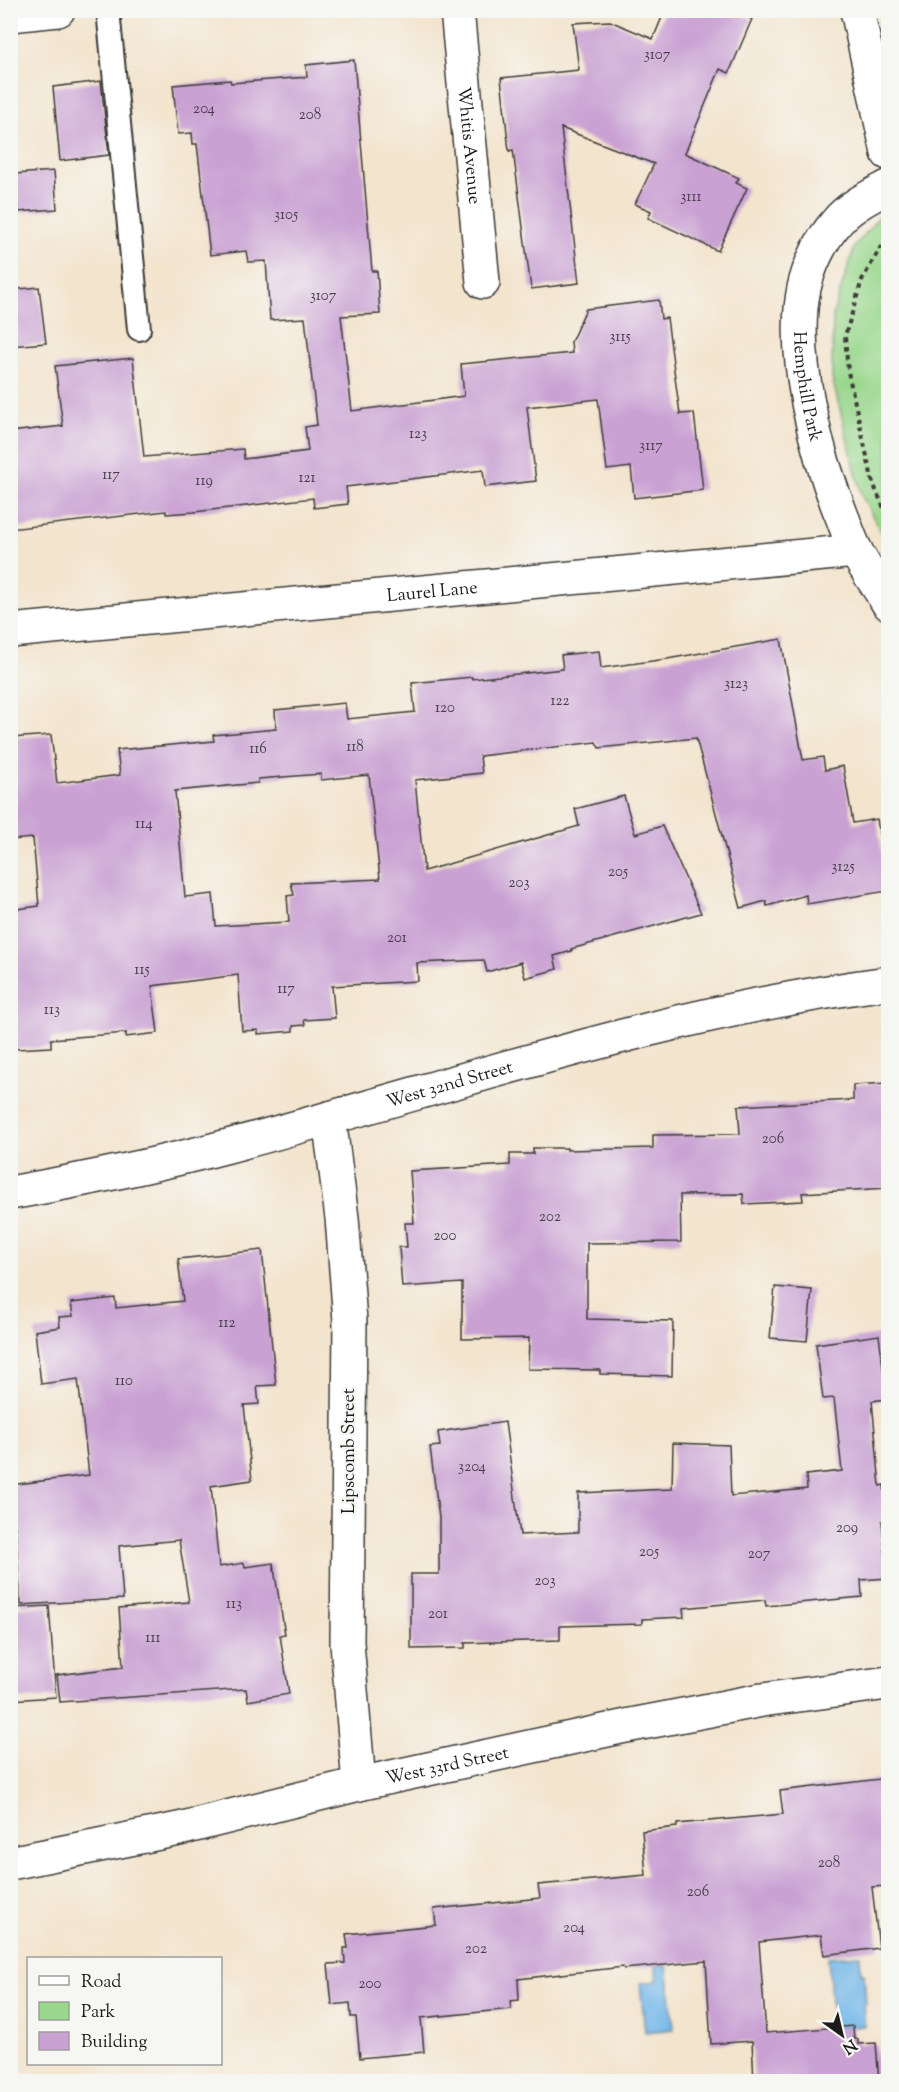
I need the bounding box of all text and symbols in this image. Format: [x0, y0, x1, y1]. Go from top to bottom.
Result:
house number: 3107 [644, 45, 671, 66]
street label: Whitis Avenue [449, 86, 487, 206]
house number: 204 [193, 99, 215, 120]
house number: 208 [299, 105, 321, 126]
house number: 3111 [680, 187, 702, 208]
house number: 3105 [274, 205, 298, 226]
house number: 3107 [310, 286, 337, 307]
house number: 3115 [609, 327, 631, 348]
street label: Hemphill Park [785, 331, 828, 445]
house number: 123 [409, 424, 427, 445]
house number: 3117 [639, 436, 663, 457]
house number: 117 [102, 465, 120, 486]
house number: 121 [298, 468, 316, 489]
house number: 119 [195, 471, 213, 492]
street label: Laurel Lane [386, 576, 479, 610]
house number: 3123 [724, 674, 748, 695]
house number: 122 [550, 691, 570, 712]
house number: 120 [435, 698, 455, 719]
house number: 118 [346, 737, 364, 758]
house number: 116 [249, 739, 267, 760]
house number: 114 [135, 814, 153, 835]
house number: 3125 [831, 857, 855, 878]
house number: 205 [608, 862, 628, 883]
house number: 203 [508, 873, 530, 894]
house number: 201 [387, 928, 407, 949]
house number: 115 [134, 960, 150, 981]
house number: 117 [277, 979, 295, 1000]
house number: 113 [44, 1000, 60, 1021]
street label: West 32nd Street [384, 1055, 516, 1116]
house number: 206 [762, 1129, 784, 1150]
house number: 202 [539, 1207, 561, 1228]
house number: 200 [434, 1226, 457, 1247]
house number: 112 [218, 1313, 236, 1334]
house number: 110 [115, 1371, 133, 1392]
street label: Lipscomb Street [337, 1388, 363, 1514]
house number: 3204 [458, 1457, 486, 1478]
house number: 209 [836, 1518, 858, 1539]
house number: 205 [639, 1542, 659, 1563]
house number: 207 [748, 1544, 771, 1565]
house number: 203 [534, 1571, 556, 1592]
house number: 113 [226, 1594, 242, 1615]
house number: 201 [428, 1604, 448, 1625]
house number: 111 [145, 1628, 161, 1649]
street label: West 33rd Street [383, 1741, 511, 1793]
house number: 208 [818, 1853, 840, 1874]
house number: 206 [687, 1882, 709, 1903]
house number: 204 [563, 1918, 585, 1939]
house number: 202 [465, 1939, 487, 1960]
legend [27, 1957, 222, 2065]
text: Road [81, 1970, 121, 1996]
house number: 200 [359, 1974, 382, 1995]
text: Park [81, 2000, 116, 2026]
north arrow [812, 2005, 872, 2065]
text: Building [81, 2030, 147, 2056]
text: N [837, 2032, 861, 2059]

